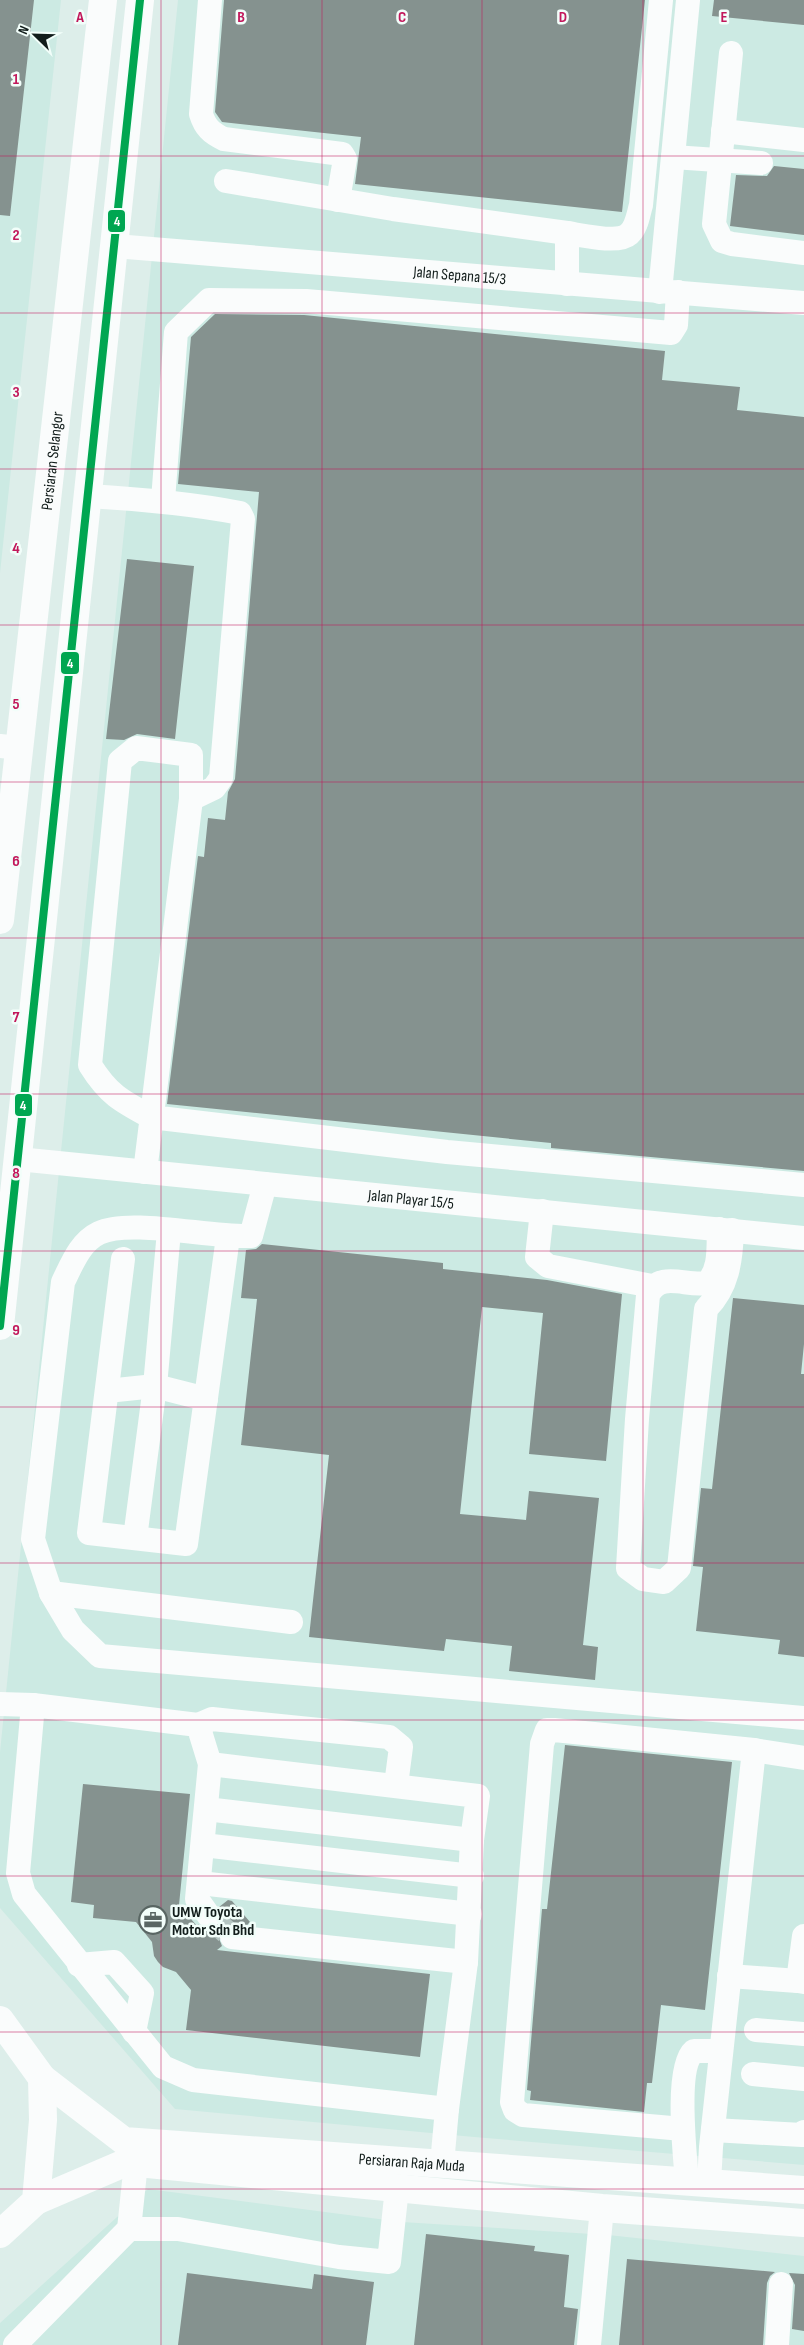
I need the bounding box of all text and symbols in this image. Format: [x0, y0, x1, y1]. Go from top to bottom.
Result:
text: A [75, 8, 84, 27]
text: B [237, 8, 245, 27]
text: C [398, 8, 406, 27]
text: D [559, 8, 567, 27]
text: E [721, 8, 728, 27]
north arrow [10, 10, 60, 60]
text: N [14, 23, 33, 37]
text: 1 [13, 70, 20, 89]
line badge: 4 [107, 209, 126, 233]
text: 4 [114, 213, 121, 230]
text: 2 [12, 226, 20, 245]
street label: Jalan Sepana 15/3 [412, 263, 507, 289]
text: 3 [12, 383, 20, 402]
street label: Persiaran Selangor [38, 410, 68, 511]
text: 4 [12, 539, 20, 558]
line badge: 4 [60, 651, 80, 675]
text: 4 [67, 655, 74, 672]
text: 5 [12, 695, 20, 714]
text: 6 [12, 852, 20, 871]
text: 7 [13, 1008, 20, 1027]
line badge: 4 [14, 1093, 33, 1117]
text: 4 [20, 1097, 27, 1114]
text: 8 [12, 1164, 20, 1183]
street label: Jalan Playar 15/5 [366, 1186, 455, 1214]
text: 9 [12, 1321, 20, 1340]
place label: UMW Toyota Motor Sdn Bhd [172, 1903, 254, 1940]
office icon: UMW Toyota Motor Sdn Bhd [138, 1905, 168, 1935]
street label: Persiaran Raja Muda [358, 2150, 465, 2177]

